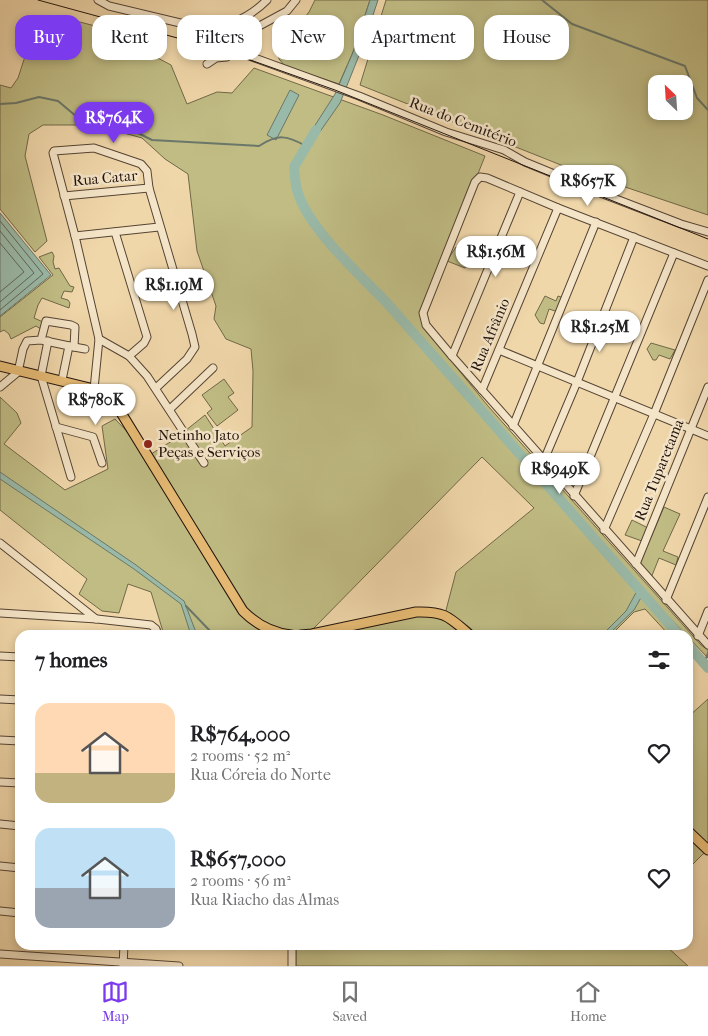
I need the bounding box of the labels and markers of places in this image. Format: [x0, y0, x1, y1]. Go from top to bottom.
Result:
pin: R$764K [73, 102, 155, 144]
pin: R$657K [547, 164, 629, 207]
pin: R$1.56M [450, 236, 542, 278]
pin: R$1.19M [128, 268, 220, 311]
pin: R$1.25M [554, 310, 646, 353]
pin: R$780K [55, 384, 137, 426]
place label: Netinho Jato Peças e Serviços [158, 426, 261, 461]
marker: Netinho Jato Peças e Serviços [142, 438, 154, 450]
pin: R$949K [519, 452, 601, 495]

